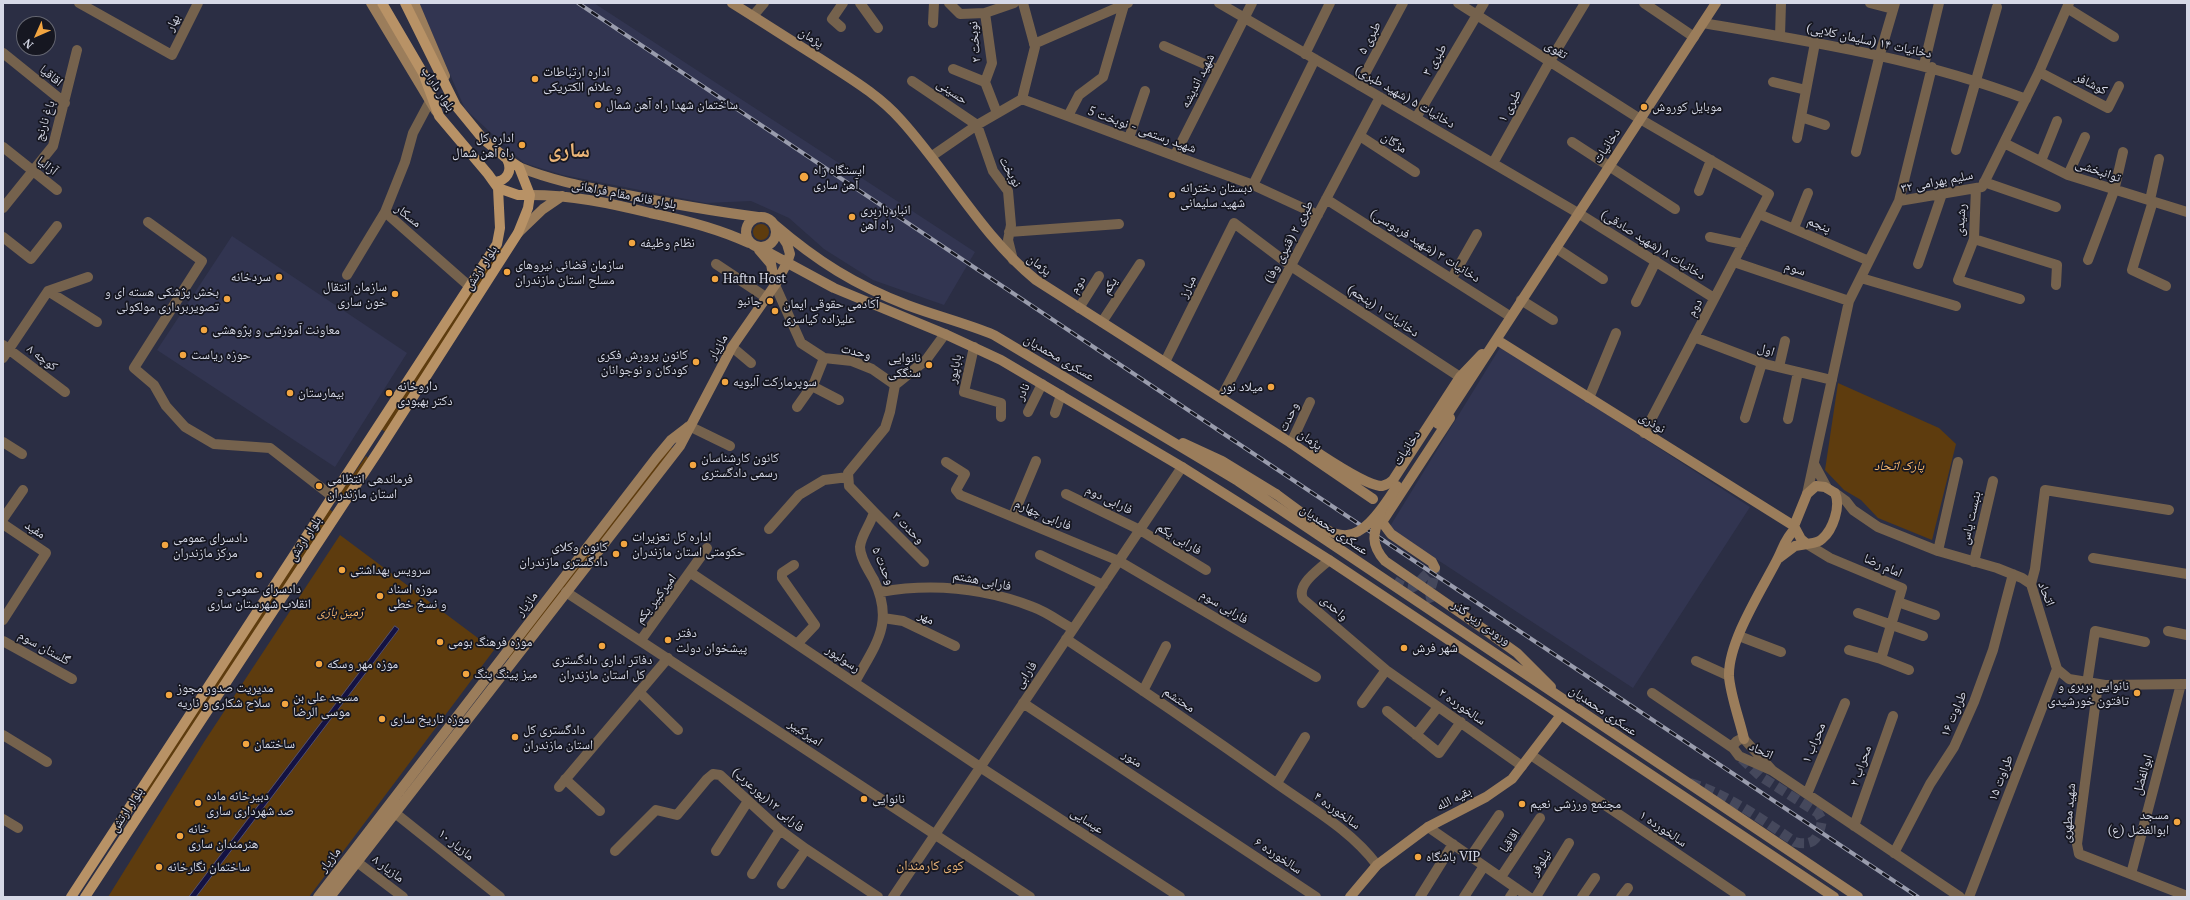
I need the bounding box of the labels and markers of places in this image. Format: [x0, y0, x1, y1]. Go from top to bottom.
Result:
place label: اداره ارتباطات و علائم الکتریکی [543, 64, 621, 95]
marker: اداره ارتباطات و علائم الکتریکی [530, 74, 540, 84]
place label: ساختمان شهدا راه آهن شمال [606, 97, 738, 113]
place label: موبایل کوروش [1652, 99, 1722, 115]
marker: ساختمان شهدا راه آهن شمال [593, 100, 603, 110]
marker: موبایل کوروش [1639, 102, 1649, 112]
place label: اداره کل راه آهن شمال [452, 130, 514, 161]
marker: اداره کل راه آهن شمال [517, 140, 527, 150]
place label: ایستگاه راه آهن ساری [813, 162, 865, 193]
marker: ایستگاه راه آهن ساری [798, 171, 810, 183]
place label: دبستان دخترانه شهید سلیمانی [1180, 180, 1252, 211]
marker: دبستان دخترانه شهید سلیمانی [1167, 190, 1177, 200]
place label: انبار باربری راه آهن [860, 202, 911, 233]
marker: انبار باربری راه آهن [847, 212, 857, 222]
place label: نظام وظیفه [640, 235, 695, 251]
marker: نظام وظیفه [627, 238, 637, 248]
place label: سازمان قضائی نیروهای مسلح استان مازندران [515, 257, 624, 288]
marker: سازمان قضائی نیروهای مسلح استان مازندران [502, 267, 512, 277]
place label: سردخانه [231, 269, 271, 285]
place label: Haftn Host [723, 271, 786, 287]
marker: سردخانه [274, 272, 284, 282]
marker: Haftn Host [710, 274, 720, 284]
place label: سازمان انتقال خون ساری [323, 279, 387, 310]
place label: بخش پژشکی هسته ای و تصویربرداری مولکولی [105, 284, 219, 315]
marker: سازمان انتقال خون ساری [390, 289, 400, 299]
place label: جانبو [737, 293, 762, 309]
marker: بخش پژشکی هسته ای و تصویربرداری مولکولی [222, 294, 232, 304]
marker: جانبو [765, 296, 775, 306]
place label: آکادمی حقوقی ایمان علیزاده کیاسری [783, 296, 879, 327]
marker: آکادمی حقوقی ایمان علیزاده کیاسری [770, 306, 780, 316]
place label: معاونت آموزشی و پژوهشی [212, 322, 340, 338]
marker: معاونت آموزشی و پژوهشی [199, 325, 209, 335]
place label: حوزه ریاست [191, 347, 251, 363]
place label: کانون پرورش فکری کودکان و نوجوانان [597, 347, 688, 378]
marker: حوزه ریاست [178, 350, 188, 360]
place label: نانوایی سنگکی [888, 350, 921, 381]
marker: کانون پرورش فکری کودکان و نوجوانان [691, 357, 701, 367]
marker: نانوایی سنگکی [924, 360, 934, 370]
place label: سوپرمارکت آلبویه [733, 374, 817, 390]
marker: سوپرمارکت آلبویه [720, 377, 730, 387]
place label: داروخانه دکتر بهبودی [397, 378, 453, 409]
place label: میلاد نور [1221, 379, 1263, 395]
marker: میلاد نور [1266, 382, 1276, 392]
place label: بیمارستان [298, 385, 344, 401]
marker: بیمارستان [285, 388, 295, 398]
marker: داروخانه دکتر بهبودی [384, 388, 394, 398]
place label: کانون کارشناسان رسمی دادگستری [701, 450, 779, 481]
marker: کانون کارشناسان رسمی دادگستری [688, 460, 698, 470]
place label: فرماندهی انتظامی استان مازندران [327, 471, 413, 502]
marker: فرماندهی انتظامی استان مازندران [314, 481, 324, 491]
place label: اداره کل تعزیرات حکومتی استان مازندران [632, 529, 745, 560]
place label: دادسرای عمومی مرکز مازندران [173, 530, 248, 561]
place label: کانون وکلای دادگستری مازندران [519, 539, 608, 570]
marker: اداره کل تعزیرات حکومتی استان مازندران [619, 539, 629, 549]
marker: دادسرای عمومی مرکز مازندران [160, 540, 170, 550]
marker: کانون وکلای دادگستری مازندران [611, 549, 621, 559]
place label: سرویس بهداشتی [350, 562, 431, 578]
marker: سرویس بهداشتی [337, 565, 347, 575]
marker: دادسرای عمومی و انقلاب شهرستان ساری [254, 570, 264, 580]
place label: دادسرای عمومی و انقلاب شهرستان ساری [207, 581, 311, 612]
place label: موزه اسناد و نسخ خطی [388, 581, 447, 612]
marker: موزه اسناد و نسخ خطی [375, 591, 385, 601]
place label: دفتر پیشخوان دولت [676, 625, 747, 656]
place label: موزه فرهنگ بومی [448, 634, 532, 650]
marker: دفتر پیشخوان دولت [663, 635, 673, 645]
marker: موزه فرهنگ بومی [435, 637, 445, 647]
place label: شهر فرش [1412, 640, 1458, 656]
marker: دفاتر اداری دادگستری کل استان مازندران [597, 641, 607, 651]
marker: شهر فرش [1399, 643, 1409, 653]
place label: دفاتر اداری دادگستری کل استان مازندران [552, 652, 652, 683]
place label: موزه مهر وسکه [327, 656, 398, 672]
marker: موزه مهر وسکه [314, 659, 324, 669]
place label: میز پینگ پنگ [474, 666, 538, 682]
marker: میز پینگ پنگ [461, 669, 471, 679]
place label: نانوایی بربری و تافتون خورشیدی [2047, 678, 2129, 709]
place label: مدیریت صدور مجوز سلاح شکاری و ناریه [177, 680, 273, 711]
marker: نانوایی بربری و تافتون خورشیدی [2132, 688, 2142, 698]
place label: مسجد علی بن موسی الرضا [293, 689, 359, 720]
marker: مدیریت صدور مجوز سلاح شکاری و ناریه [164, 690, 174, 700]
marker: مسجد علی بن موسی الرضا [280, 699, 290, 709]
place label: موزه تاریخ ساری [390, 711, 469, 727]
marker: موزه تاریخ ساری [377, 714, 387, 724]
place label: دادگستری کل استان مازندران [523, 722, 593, 753]
marker: دادگستری کل استان مازندران [510, 732, 520, 742]
place label: ساختمان [254, 736, 295, 752]
marker: ساختمان [241, 739, 251, 749]
place label: دبیرخانه ماده صد شهرداری ساری [206, 788, 294, 819]
place label: نانوایی [872, 791, 905, 807]
marker: نانوایی [859, 794, 869, 804]
place label: مجتمع ورزشی نعیم [1530, 796, 1621, 812]
marker: دبیرخانه ماده صد شهرداری ساری [193, 798, 203, 808]
marker: مجتمع ورزشی نعیم [1517, 799, 1527, 809]
place label: مسجد ابوالفضل (ع) [2108, 807, 2169, 838]
marker: مسجد ابوالفضل (ع) [2172, 817, 2182, 827]
place label: خانه هنرمندان ساری [188, 821, 258, 852]
marker: خانه هنرمندان ساری [175, 831, 185, 841]
place label: باشگاه VIP [1426, 849, 1480, 865]
marker: باشگاه VIP [1413, 852, 1423, 862]
place label: ساختمان نگارخانه [167, 859, 250, 875]
marker: ساختمان نگارخانه [154, 862, 164, 872]

